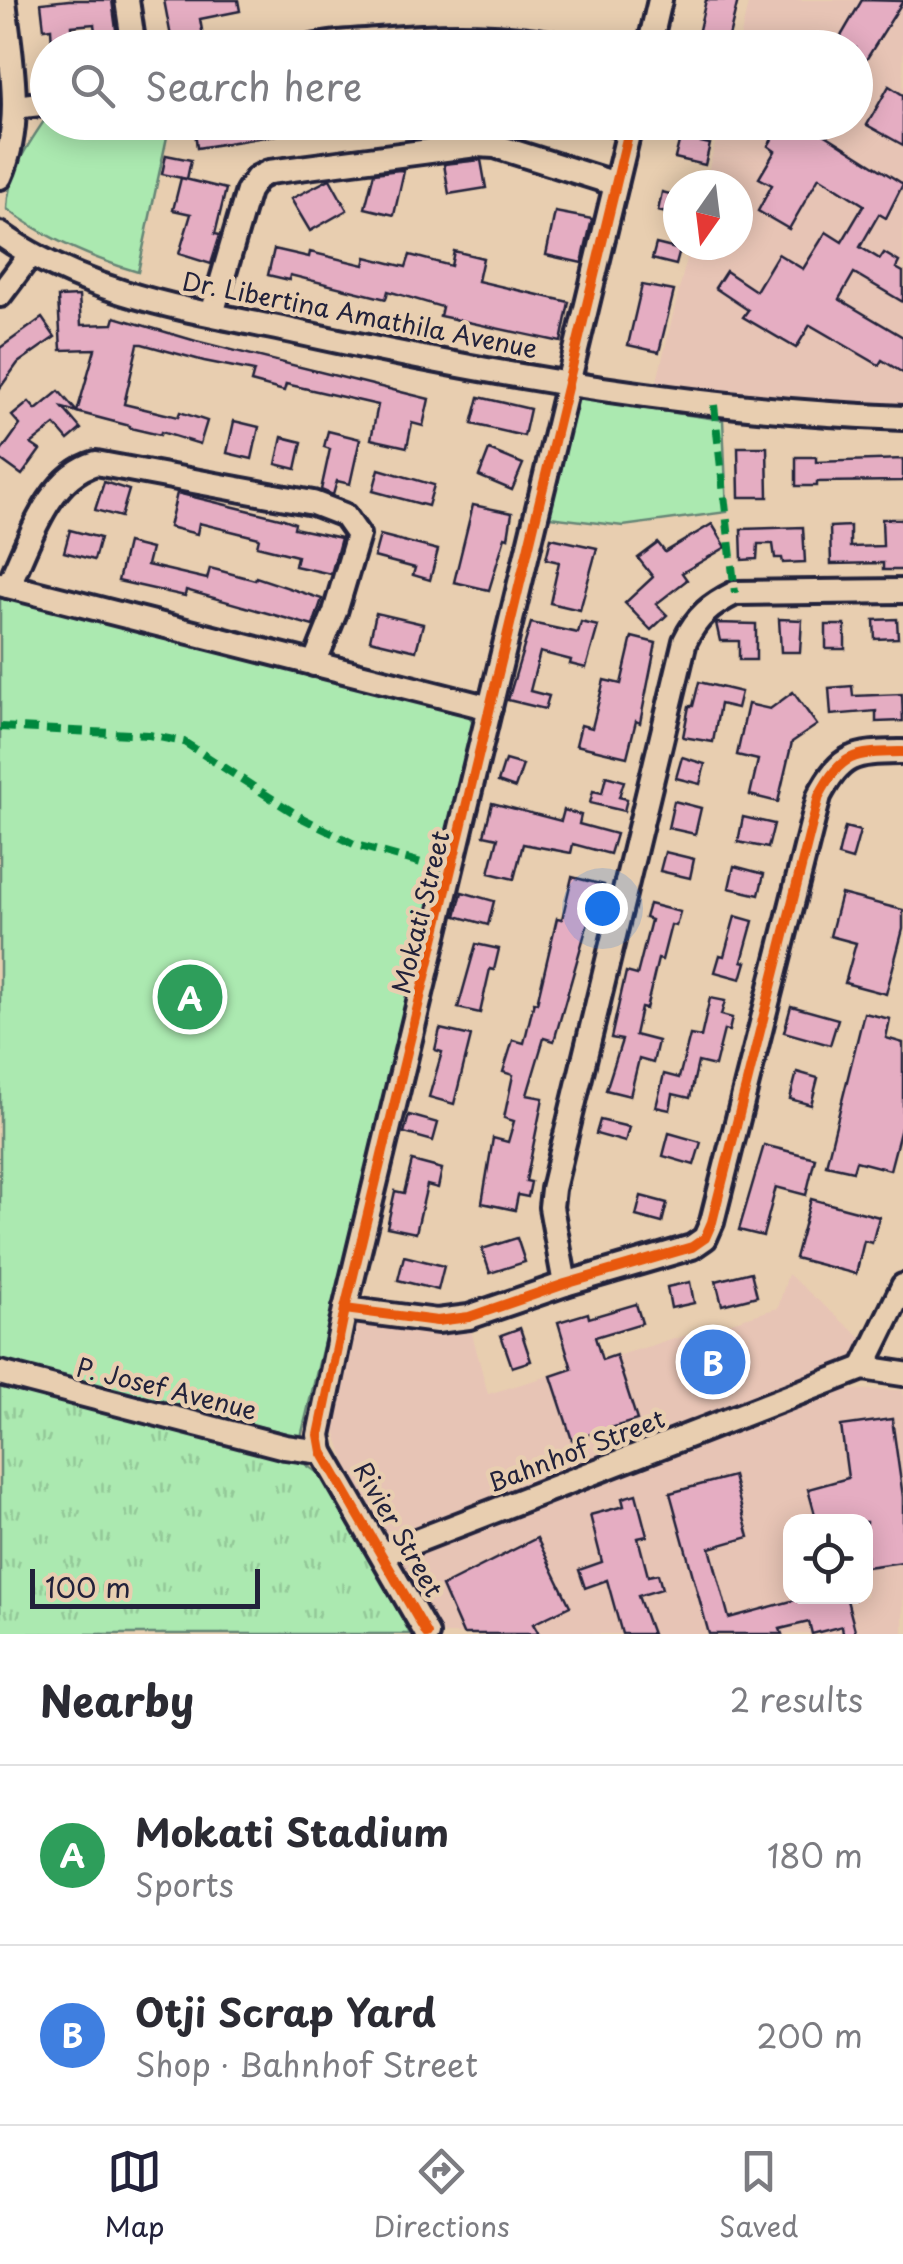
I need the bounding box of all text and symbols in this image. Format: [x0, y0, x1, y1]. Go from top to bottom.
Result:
search box [30, 30, 873, 140]
text: Search here [145, 57, 362, 114]
icon: search [65, 58, 120, 113]
north arrow [663, 170, 753, 260]
street label: Dr. Libertina Amathila Avenue [179, 261, 541, 367]
street label: Mokati Street [381, 827, 459, 997]
your location [577, 883, 628, 934]
pin: A [158, 960, 222, 1034]
pin: B [680, 1324, 746, 1400]
street label: P. Josef Avenue [73, 1347, 261, 1429]
street label: Bahnhof Street [482, 1399, 670, 1501]
street label: Rivier Street [345, 1454, 453, 1604]
map controls [783, 1514, 873, 1604]
button: locate [783, 1514, 873, 1604]
scale bar [30, 1564, 260, 1608]
text: 100 m [45, 1565, 131, 1608]
text: Nearby [40, 1668, 194, 1731]
text: 2 results [730, 1675, 863, 1723]
text: Mokati Stadium [135, 1803, 449, 1860]
text: A [60, 1831, 85, 1879]
text: 180 m [767, 1831, 863, 1879]
text: Sports [135, 1860, 234, 1908]
text: Otji Scrap Yard [135, 1983, 437, 2040]
text: B [62, 2011, 83, 2059]
text: 200 m [756, 2011, 863, 2059]
text: Shop · Bahnhof Street [135, 2040, 478, 2088]
tab: Map [105, 2144, 164, 2247]
tab: Directions [374, 2144, 510, 2247]
tab: Saved [719, 2144, 798, 2247]

